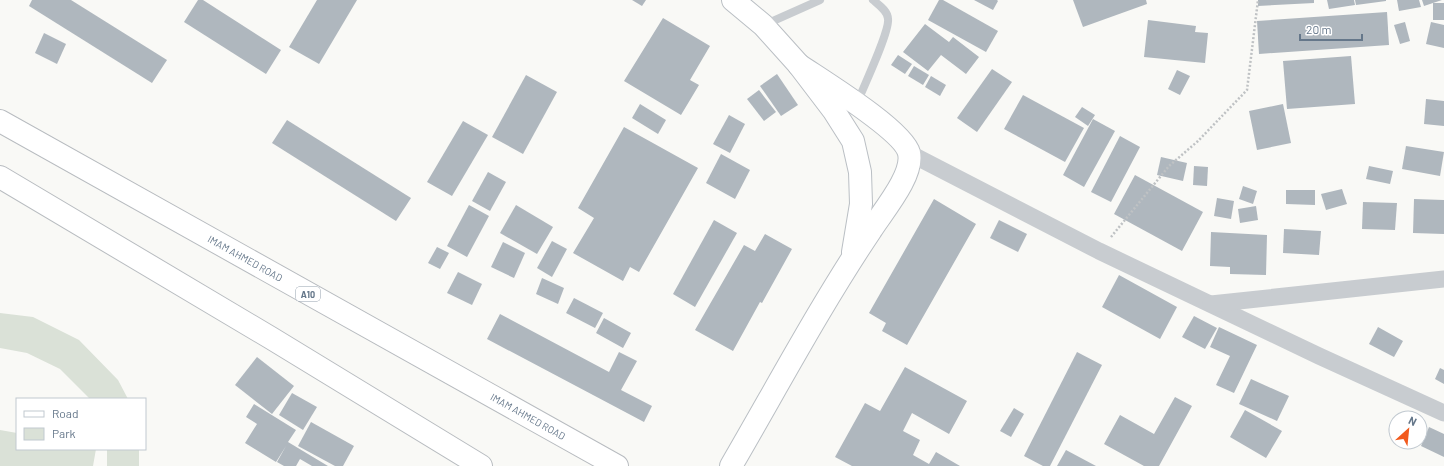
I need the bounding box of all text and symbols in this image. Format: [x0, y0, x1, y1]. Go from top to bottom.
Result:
scale bar [1300, 16, 1362, 42]
text: 20 m [1306, 22, 1332, 36]
street label: IMAM AHMED ROAD [206, 232, 285, 284]
road number: A10 [296, 287, 320, 301]
street label: IMAM AHMED ROAD [489, 391, 567, 442]
legend [16, 398, 146, 450]
text: Road [52, 406, 79, 420]
north arrow [1388, 410, 1428, 450]
text: N [1407, 413, 1419, 428]
text: Park [52, 426, 76, 440]

